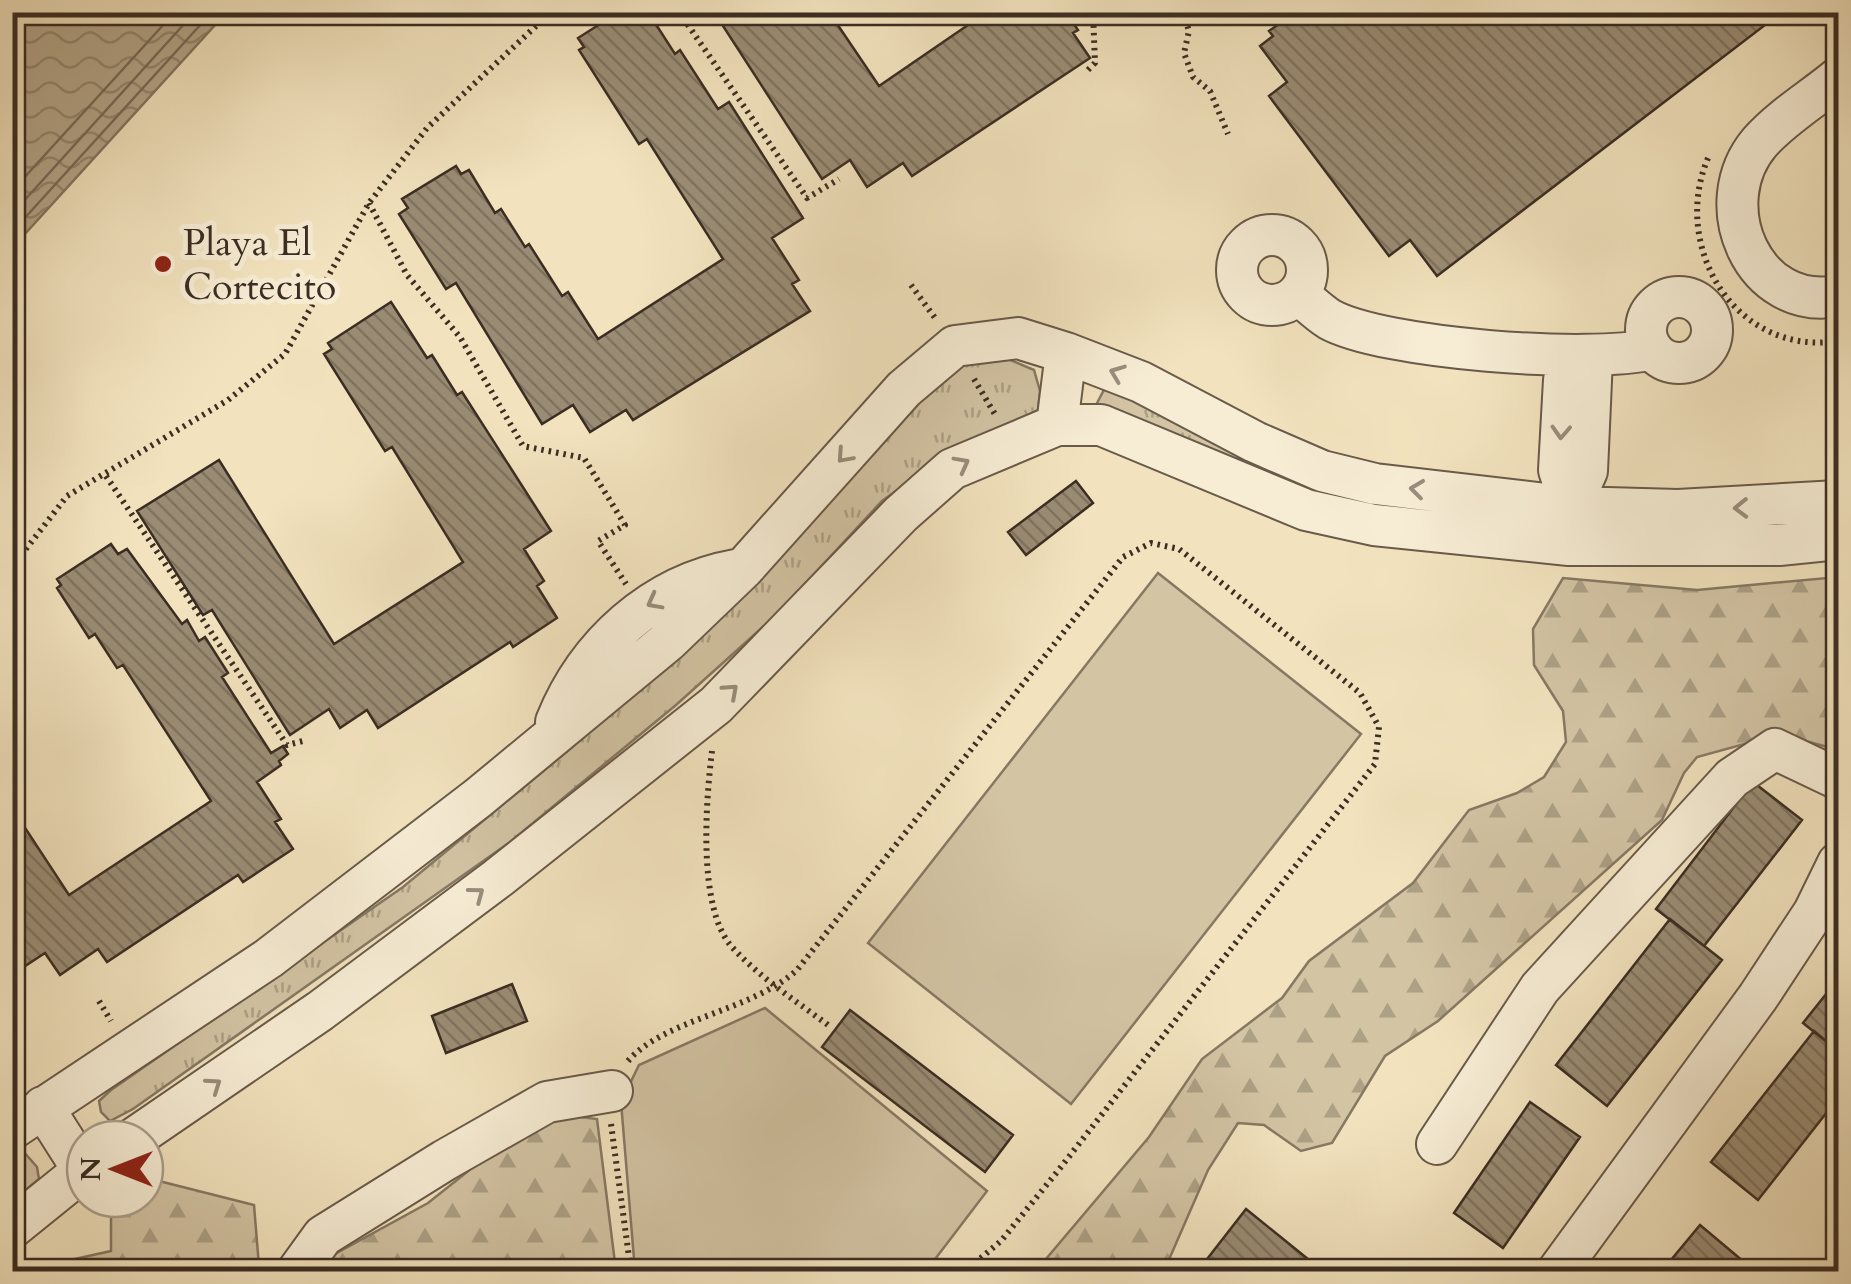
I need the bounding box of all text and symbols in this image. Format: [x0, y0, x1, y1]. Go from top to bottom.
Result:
place label: Playa El Cortecito [183, 217, 336, 313]
marker: Playa El Cortecito [152, 253, 174, 275]
one-way arrow [1109, 364, 1126, 385]
one-way arrow [1551, 425, 1572, 441]
one-way arrow [838, 444, 856, 463]
one-way arrow [952, 457, 970, 477]
one-way arrow [1409, 480, 1426, 501]
one-way arrow [1733, 498, 1749, 519]
one-way arrow [647, 590, 665, 610]
one-way arrow [719, 685, 738, 703]
one-way arrow [466, 888, 484, 906]
one-way arrow [203, 1079, 222, 1097]
north arrow [65, 1119, 165, 1219]
text: N [72, 1157, 110, 1181]

